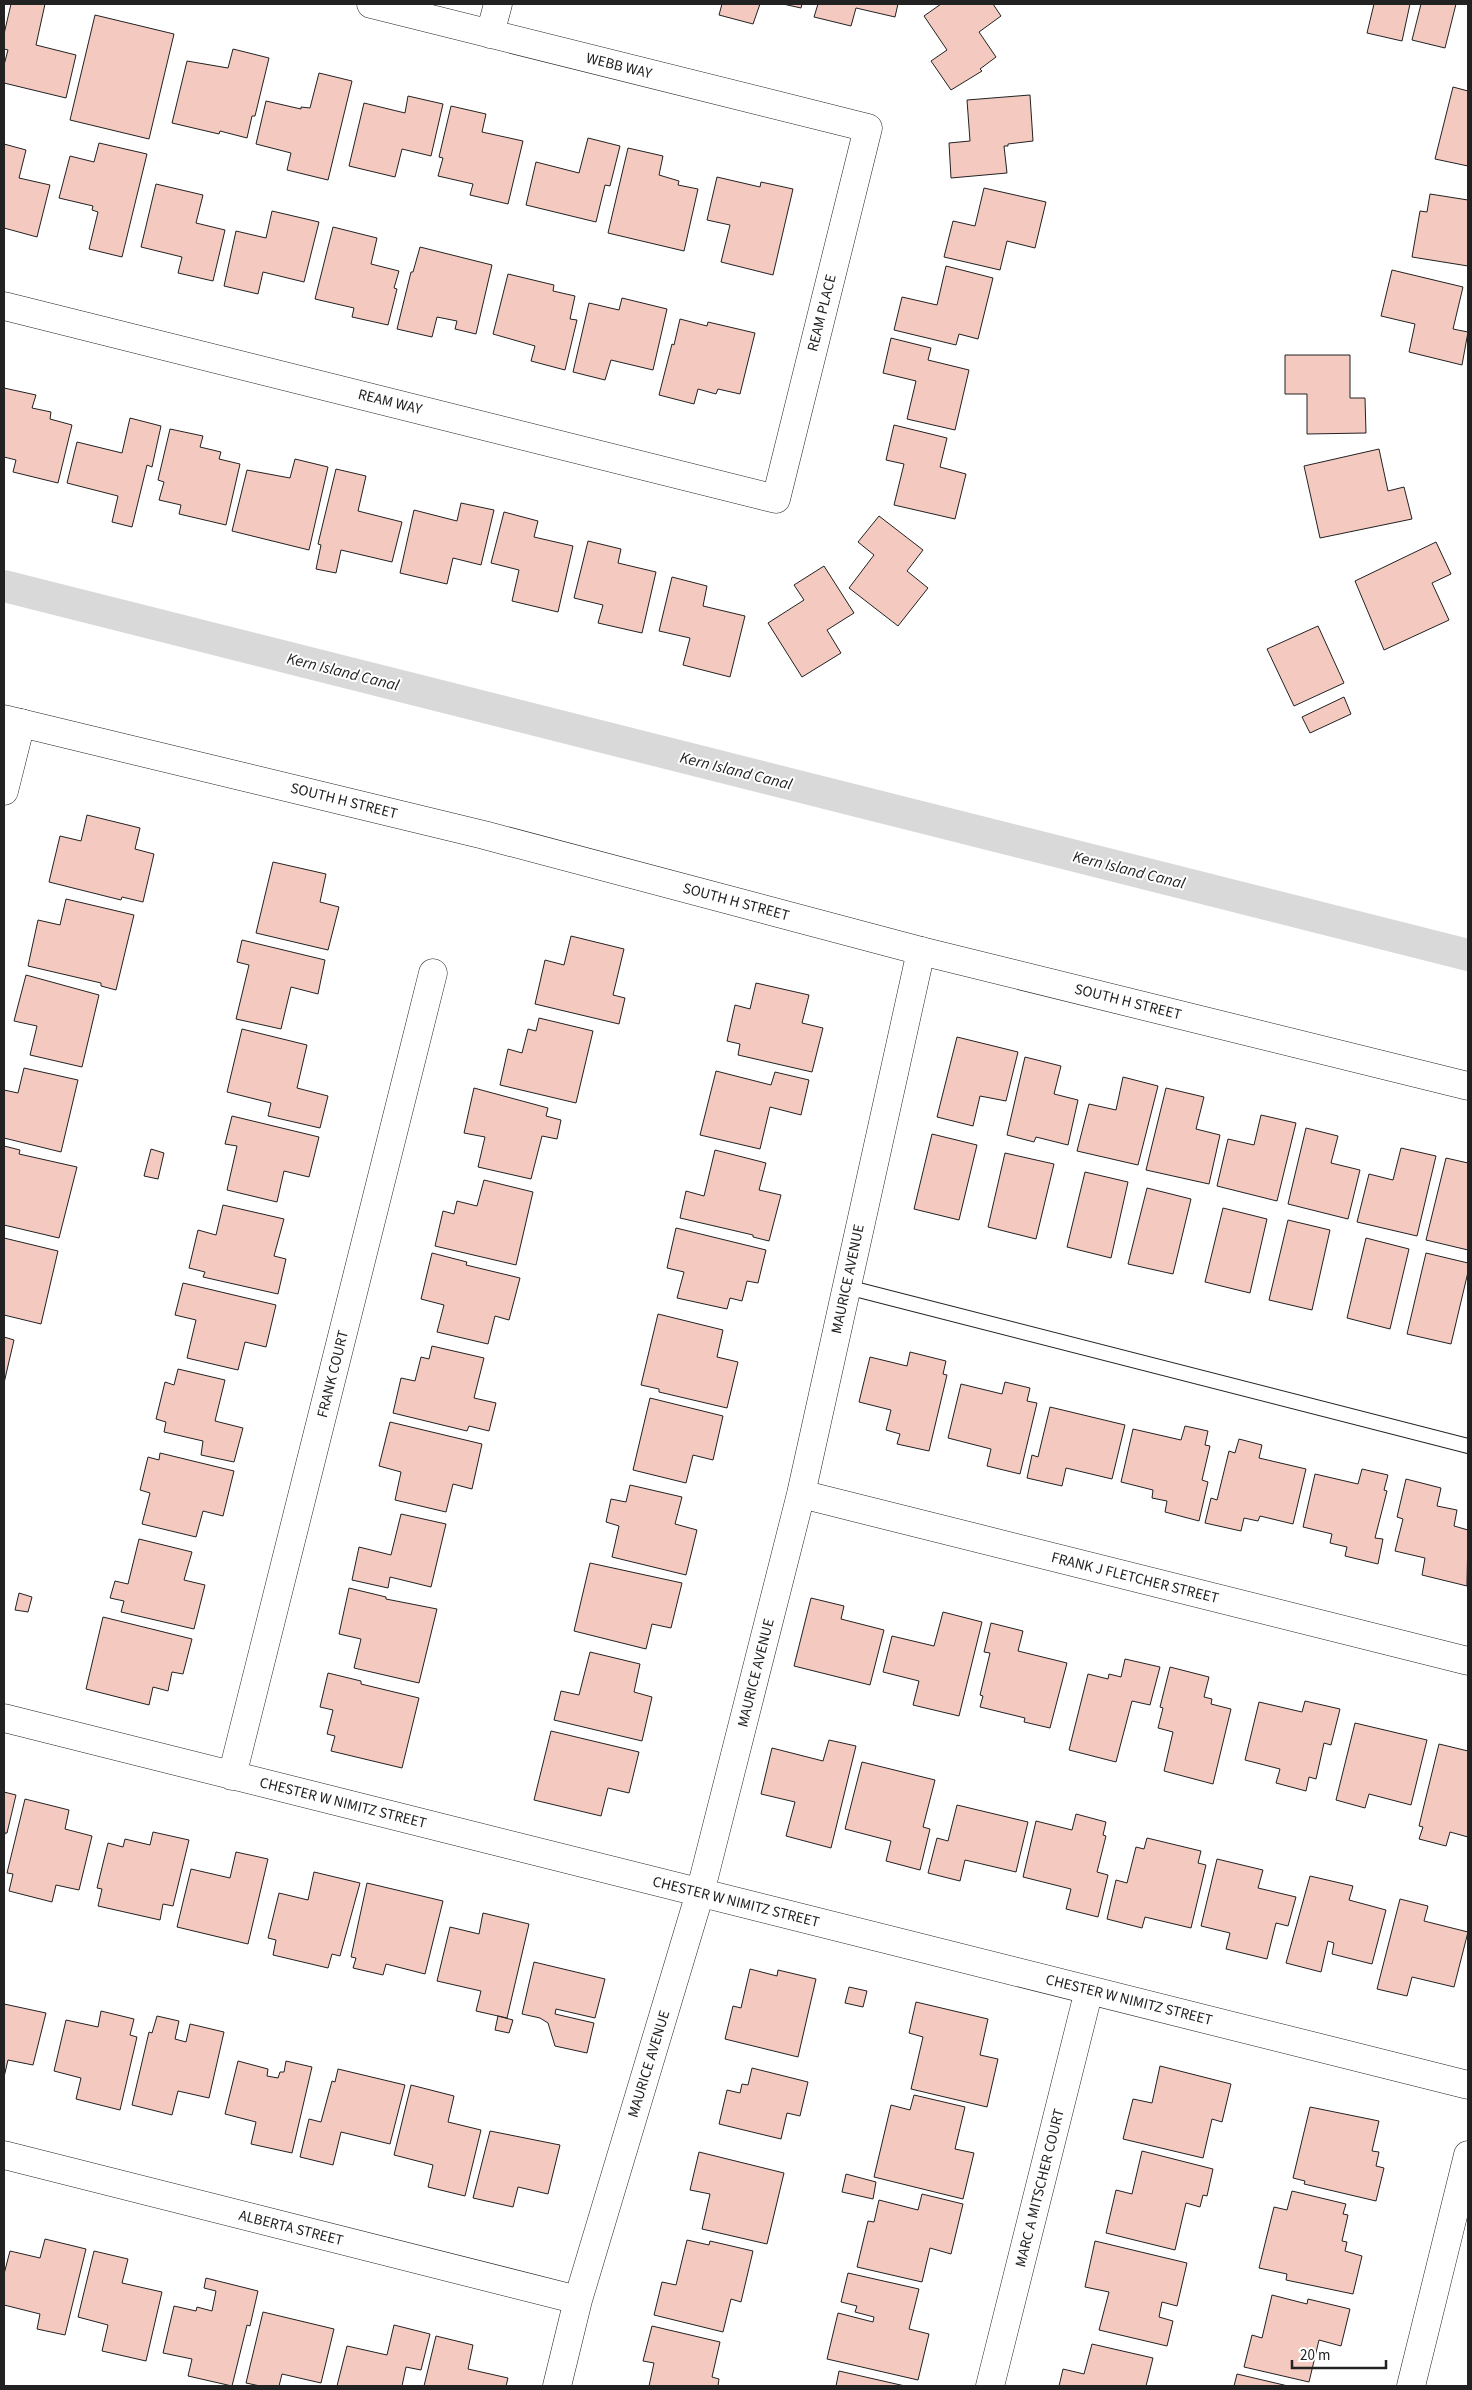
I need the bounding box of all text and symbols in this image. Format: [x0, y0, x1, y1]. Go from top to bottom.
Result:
street label: WEBB WAY [584, 48, 655, 85]
street label: REAM PLACE [802, 272, 842, 354]
street label: REAM WAY [356, 384, 425, 420]
water label: Kern Island Canal [285, 647, 401, 697]
water label: Kern Island Canal [678, 746, 794, 796]
street label: SOUTH H STREET [288, 778, 400, 824]
water label: Kern Island Canal [1071, 845, 1187, 895]
street label: SOUTH H STREET [680, 878, 792, 926]
street label: SOUTH H STREET [1072, 979, 1184, 1025]
street label: MAURICE AVENUE [826, 1222, 870, 1336]
street label: FRANK COURT [312, 1328, 354, 1420]
street label: FRANK J FLETCHER STREET [1049, 1547, 1221, 1609]
street label: MAURICE AVENUE [732, 1616, 780, 1730]
street label: CHESTER W NIMITZ STREET [257, 1772, 429, 1834]
street label: CHESTER W NIMITZ STREET [650, 1871, 822, 1933]
street label: CHESTER W NIMITZ STREET [1043, 1969, 1215, 2031]
street label: MAURICE AVENUE [623, 2008, 675, 2120]
street label: MARC A MITSCHER COURT [1010, 2107, 1070, 2269]
street label: ALBERTA STREET [236, 2205, 346, 2251]
scale bar [1292, 2338, 1386, 2370]
text: 20 m [1300, 2345, 1330, 2366]

